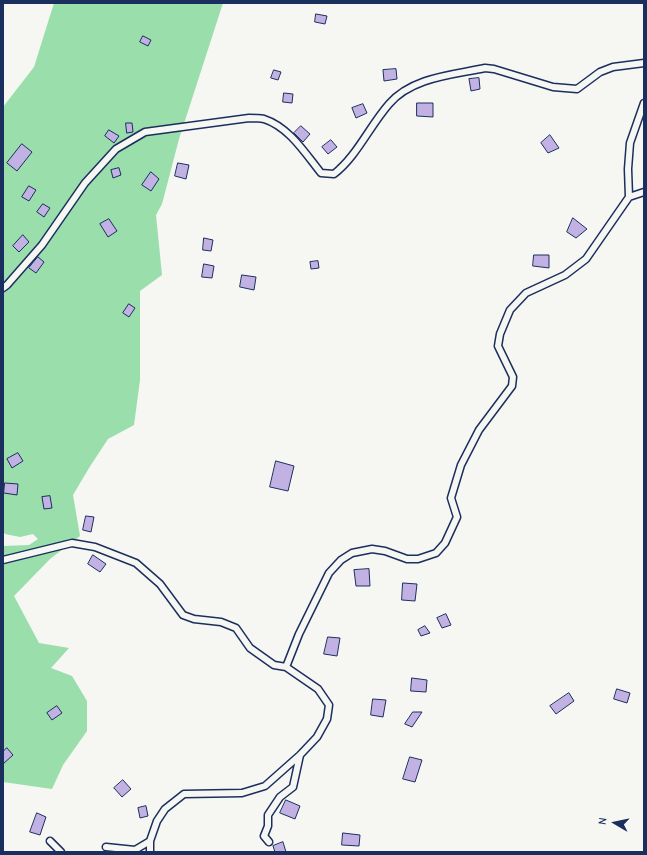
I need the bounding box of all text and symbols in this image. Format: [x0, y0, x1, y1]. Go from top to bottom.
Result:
north arrow [595, 803, 635, 843]
text: N [596, 816, 610, 826]

